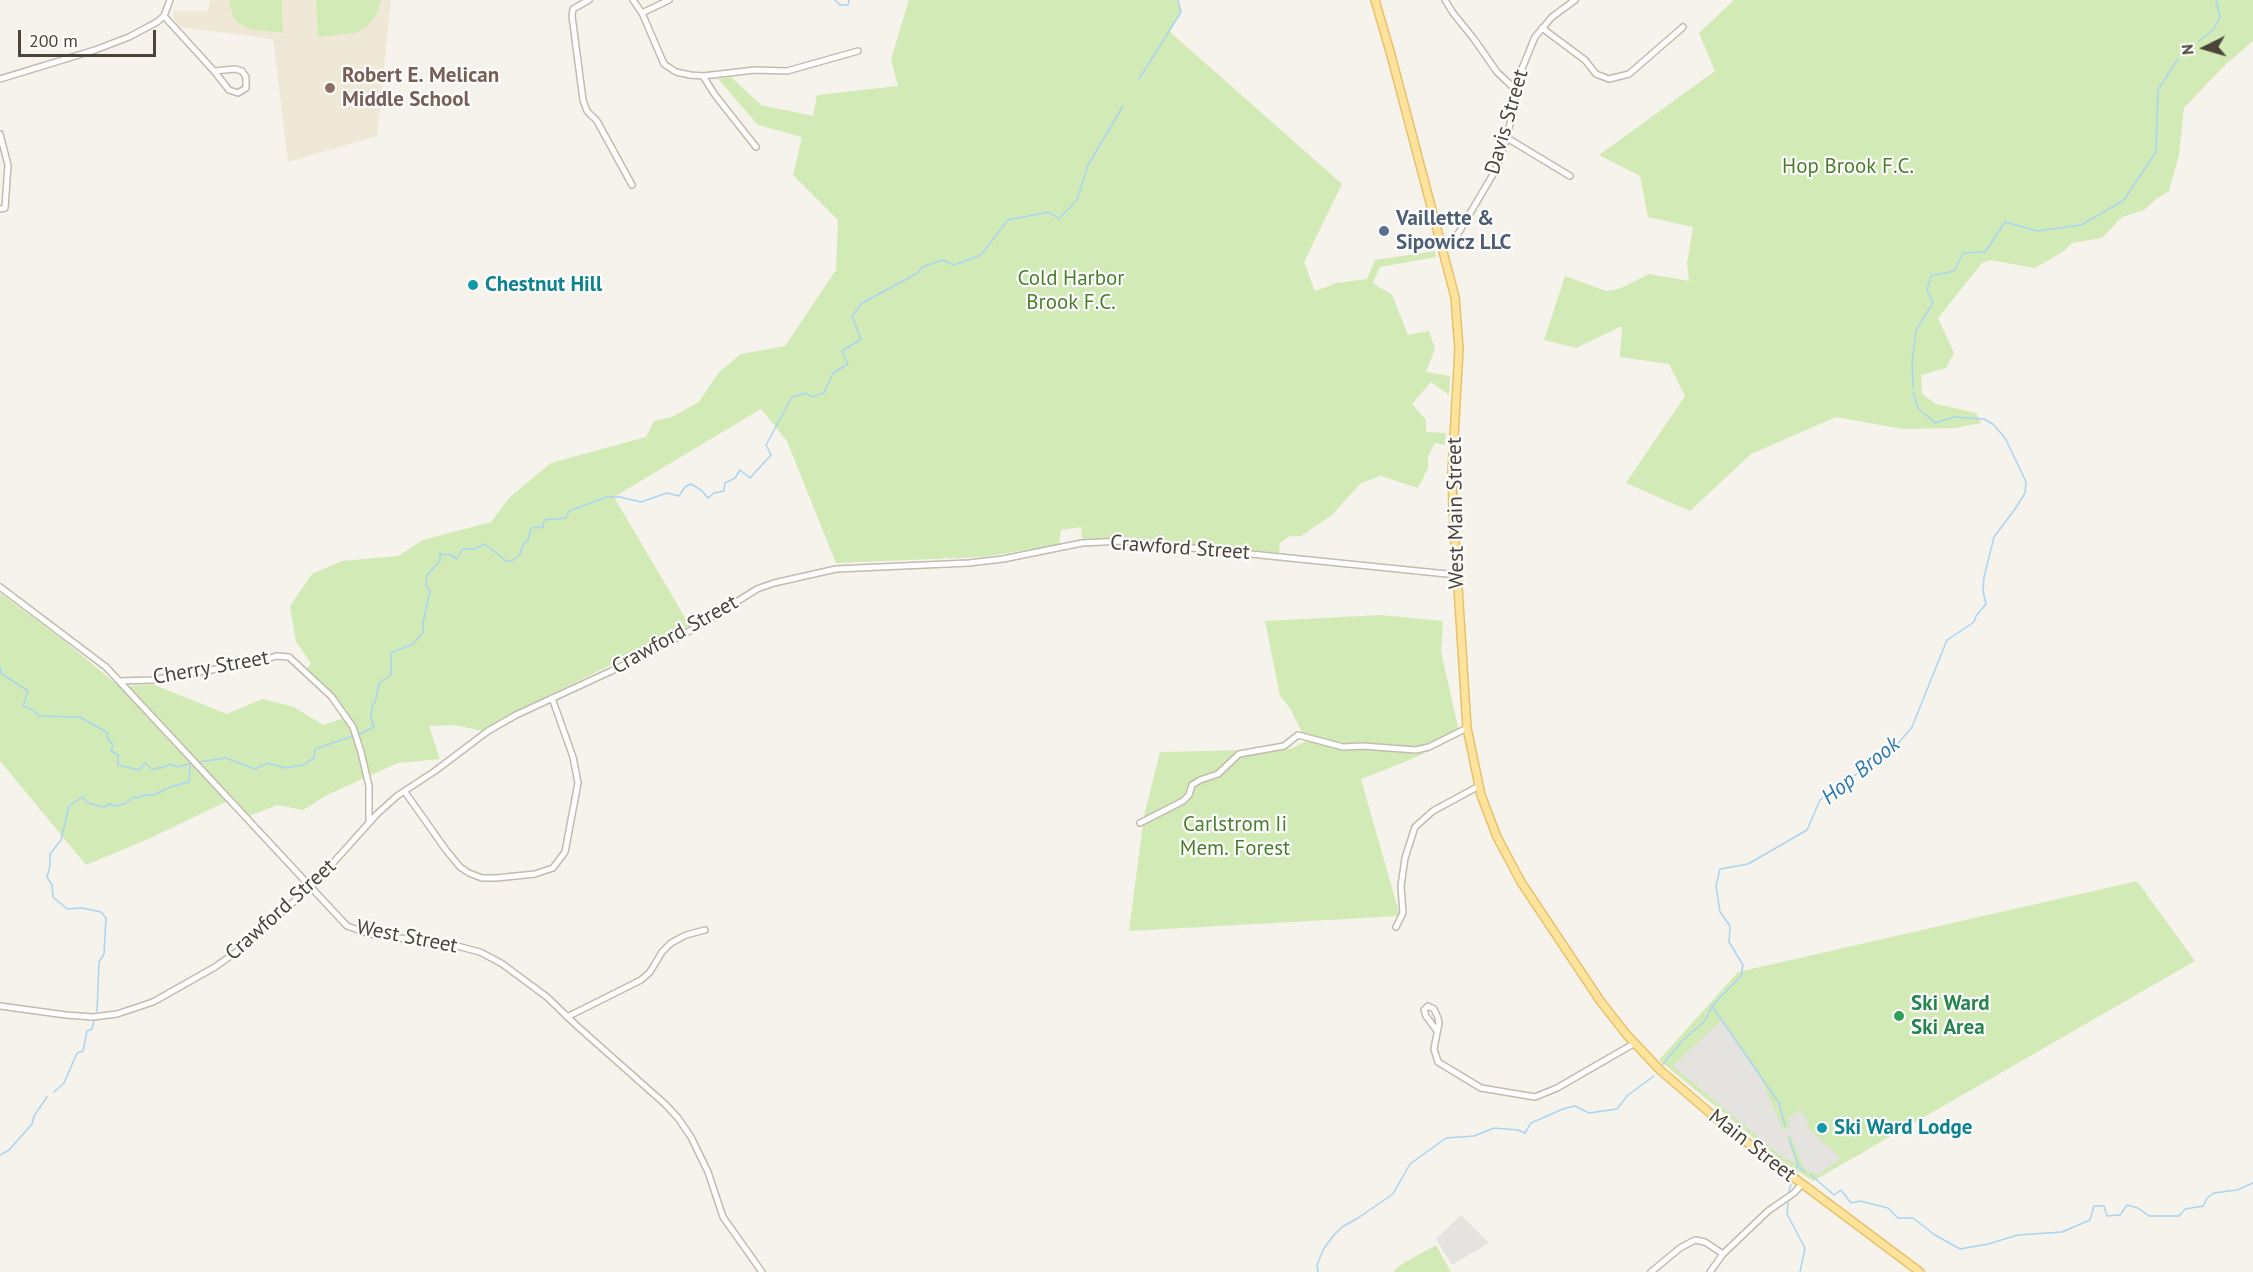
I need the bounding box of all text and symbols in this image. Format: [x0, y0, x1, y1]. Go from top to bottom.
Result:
scale bar [21, 18, 159, 56]
north arrow [2175, 18, 2235, 78]
text: 200 m [29, 29, 78, 52]
text: N [2177, 43, 2197, 56]
place label: Robert E. Melican Middle School [342, 63, 499, 113]
street label: Davis Street [1480, 67, 1534, 177]
marker: Robert E. Melican Middle School [323, 81, 337, 95]
park label: Hop Brook F.C. [1782, 154, 1914, 180]
place label: Vaillette & Sipowicz LLC [1396, 206, 1511, 256]
marker: Vaillette & Sipowicz LLC [1377, 224, 1391, 238]
park label: Cold Harbor Brook F.C. [1018, 266, 1124, 316]
place label: Chestnut Hill [485, 272, 602, 298]
marker: Chestnut Hill [466, 278, 480, 292]
street label: West Main Street [1442, 437, 1470, 589]
street label: Crawford Street [1109, 531, 1251, 565]
street label: Crawford Street [608, 590, 742, 680]
street label: Cherry Street [151, 645, 271, 691]
water label: Hop Brook [1816, 731, 1906, 811]
park label: Carlstrom Ii Mem. Forest [1180, 812, 1290, 862]
street label: Crawford Street [221, 854, 341, 966]
street label: West Street [354, 915, 460, 959]
place label: Ski Ward Ski Area [1911, 991, 1990, 1041]
marker: Ski Ward Ski Area [1892, 1009, 1906, 1023]
street label: Main Street [1704, 1104, 1800, 1188]
place label: Ski Ward Lodge [1834, 1115, 1972, 1141]
marker: Ski Ward Lodge [1815, 1121, 1829, 1135]

